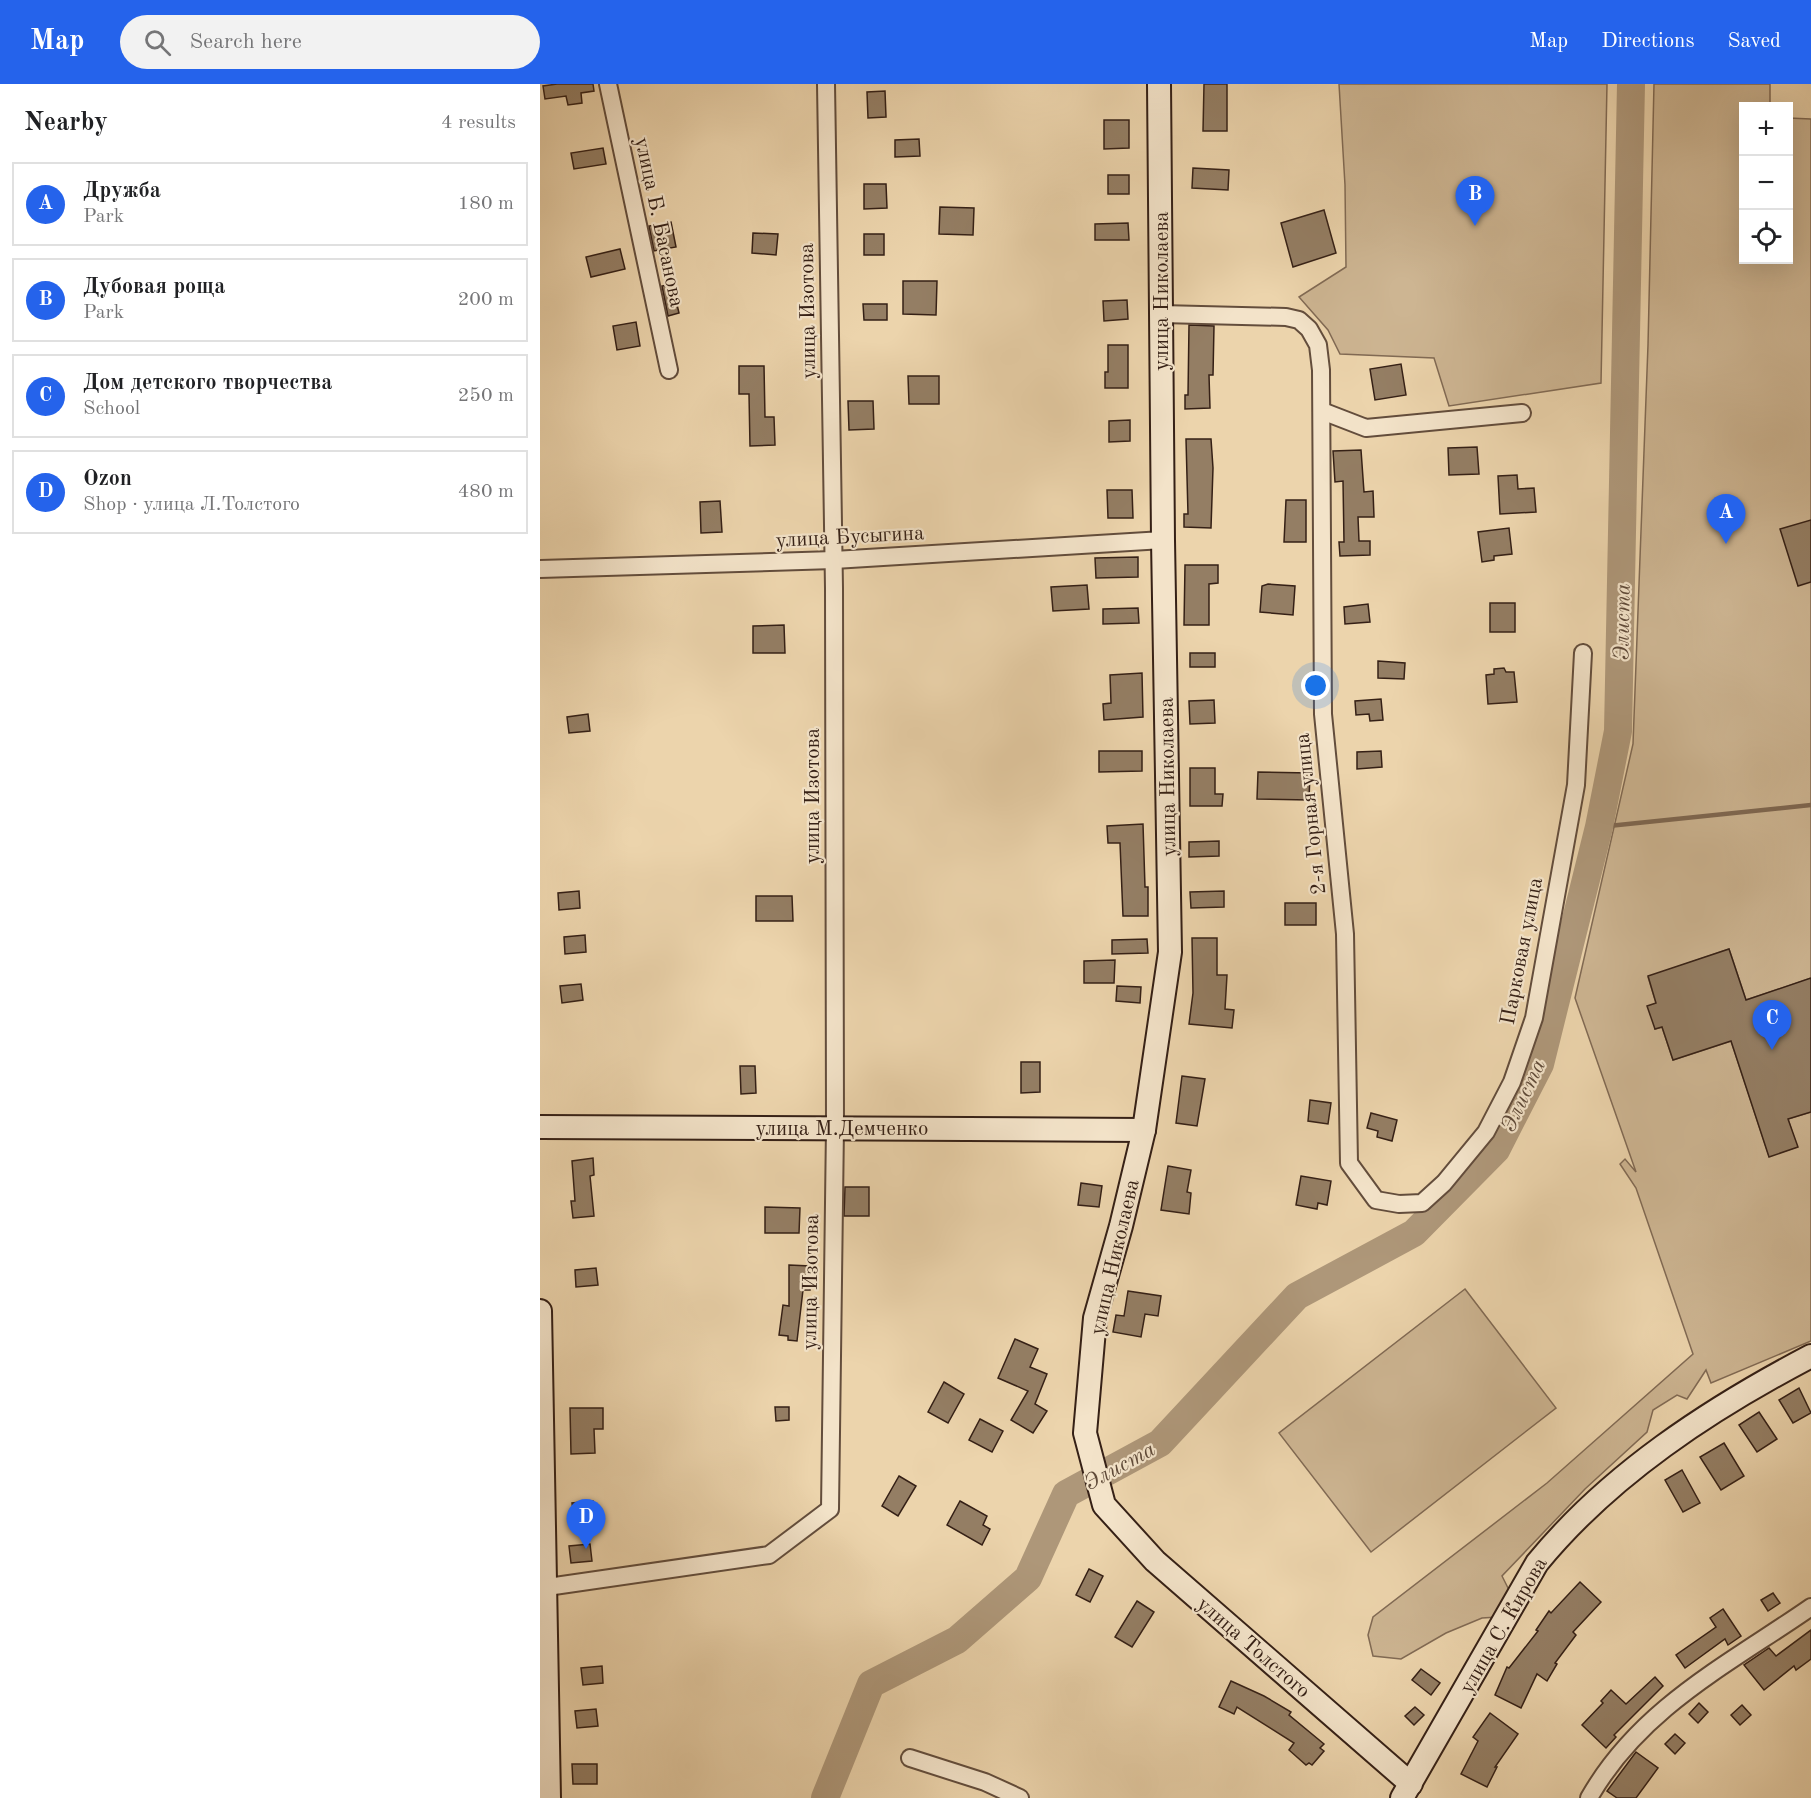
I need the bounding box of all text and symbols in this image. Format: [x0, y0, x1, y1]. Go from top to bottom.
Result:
search box [120, 15, 540, 69]
icon: search [141, 26, 174, 59]
text: Map [30, 28, 84, 56]
text: Search here [189, 31, 302, 53]
text: Map [1529, 31, 1568, 52]
text: Directions [1601, 31, 1695, 52]
text: Saved [1728, 31, 1781, 52]
map controls [1739, 102, 1793, 264]
button: + [1739, 102, 1793, 156]
text: Nearby [24, 110, 108, 136]
text: 4 results [441, 113, 516, 133]
street label: улица Б. Басанова [630, 135, 687, 309]
button: − [1739, 156, 1793, 210]
pin: B [1456, 176, 1494, 226]
text: Дружба [83, 180, 161, 202]
text: A [38, 194, 53, 214]
text: 180 m [458, 194, 514, 214]
text: Park [83, 207, 124, 227]
button: locate [1739, 210, 1793, 264]
street label: улица Николаева [1152, 211, 1173, 371]
street label: улица Изотова [797, 243, 820, 379]
text: Дубовая роща [83, 276, 225, 298]
text: B [38, 290, 53, 310]
text: 200 m [458, 290, 514, 310]
text: Park [83, 303, 124, 323]
text: Дом детского творчества [83, 372, 332, 394]
text: C [39, 386, 52, 406]
text: 250 m [458, 386, 514, 406]
text: School [83, 399, 140, 419]
text: Ozon [83, 468, 132, 490]
text: D [38, 482, 53, 502]
text: 480 m [458, 482, 514, 502]
pin: A [1706, 494, 1746, 544]
text: Shop · улица Л.Толстого [83, 495, 300, 515]
street label: улица Бусыгина [775, 523, 925, 552]
water label: Элиста [1611, 583, 1635, 661]
your location [1301, 671, 1330, 700]
street label: улица Николаева [1157, 697, 1180, 857]
street label: улица Изотова [803, 728, 824, 864]
street label: 2-я Горная улица [1293, 732, 1330, 896]
street label: Парковая улица [1498, 876, 1547, 1027]
pin: C [1752, 1000, 1792, 1050]
water label: Элиста [1497, 1056, 1550, 1136]
street label: улица М.Демченко [756, 1119, 929, 1140]
street label: улица Николаева [1087, 1177, 1144, 1337]
street label: улица Изотова [800, 1214, 823, 1350]
water label: Элиста [1081, 1438, 1159, 1495]
pin: D [566, 1500, 606, 1549]
street label: улица С. Кирова [1457, 1554, 1552, 1698]
street label: улица Толстого [1192, 1594, 1314, 1703]

